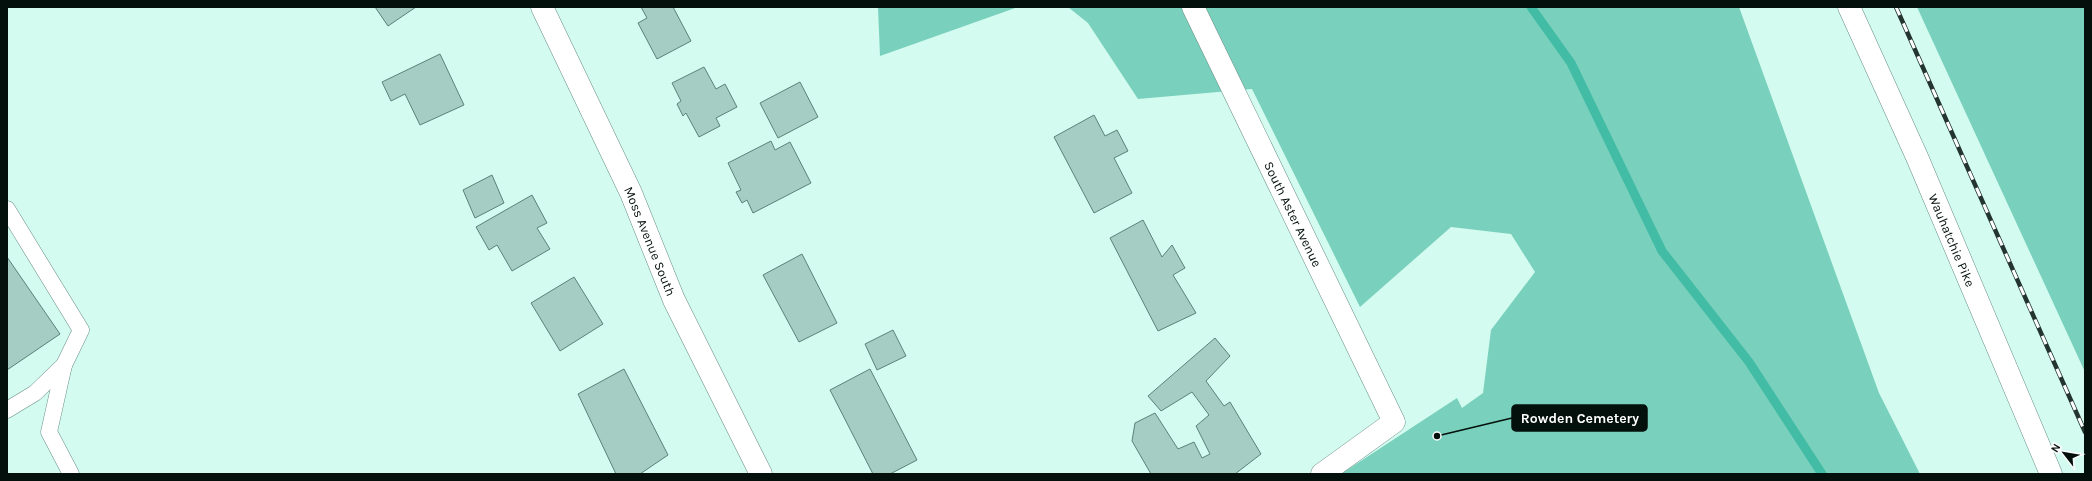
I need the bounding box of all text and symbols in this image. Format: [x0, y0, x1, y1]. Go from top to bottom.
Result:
street label: South Aster Avenue [1261, 159, 1325, 269]
street label: Moss Avenue South [621, 184, 679, 298]
street label: Wauhatchie Pike [1926, 191, 1979, 289]
callout: Rowden Cemetery [1512, 405, 1647, 431]
text: Rowden Cemetery [1521, 410, 1639, 427]
north arrow [2044, 433, 2084, 473]
text: N [2048, 441, 2063, 455]

